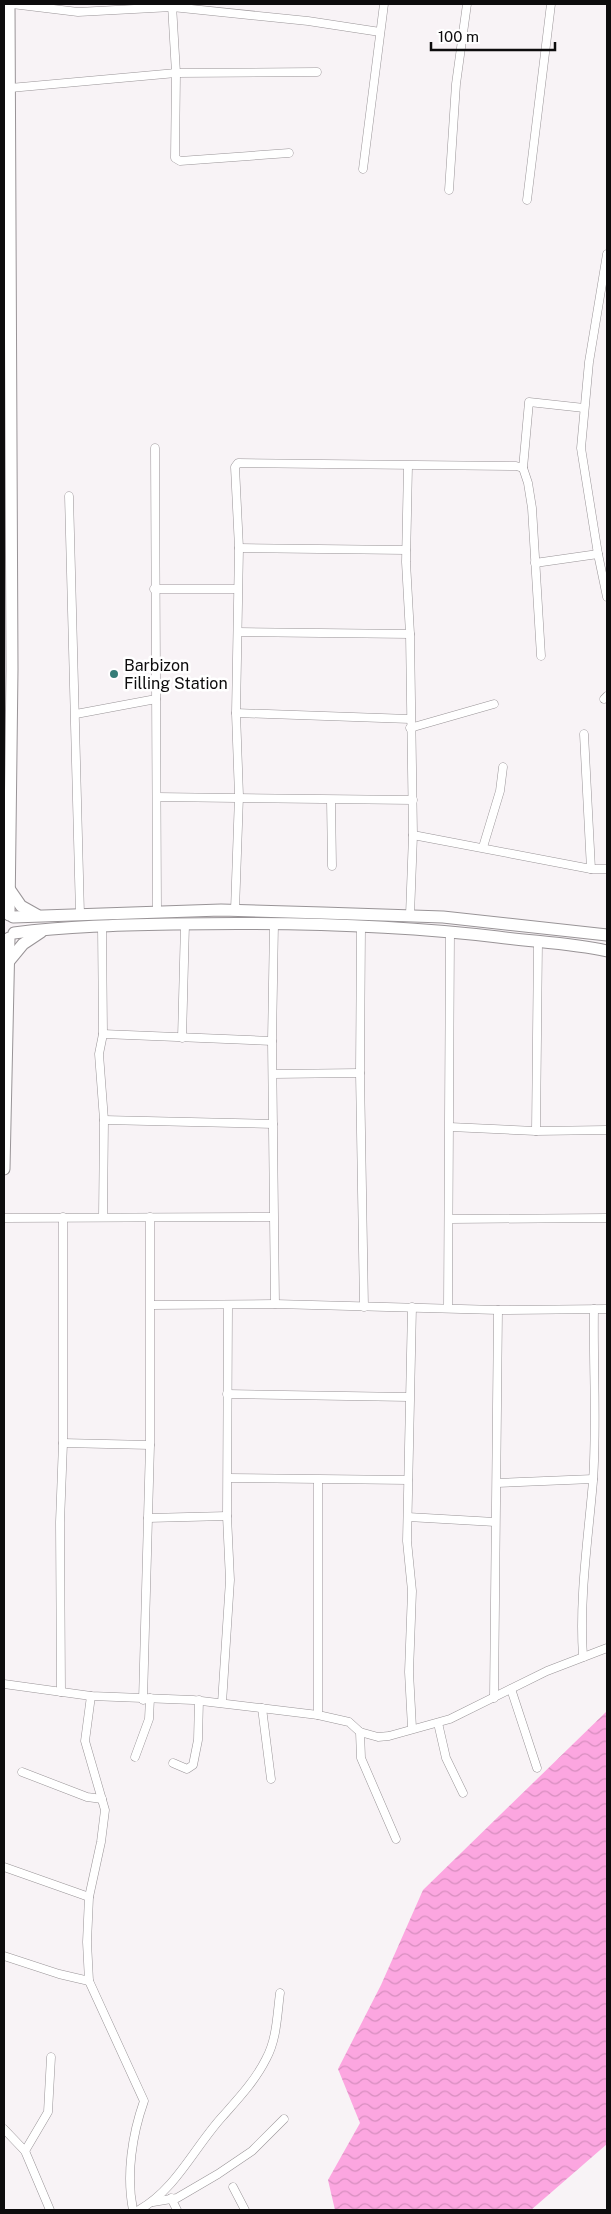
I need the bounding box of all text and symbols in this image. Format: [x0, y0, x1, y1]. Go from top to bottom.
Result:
scale bar [431, 20, 555, 52]
text: 100 m [438, 28, 479, 45]
place label: Barbizon Filling Station [124, 656, 228, 693]
marker: Barbizon Filling Station [108, 668, 120, 680]

